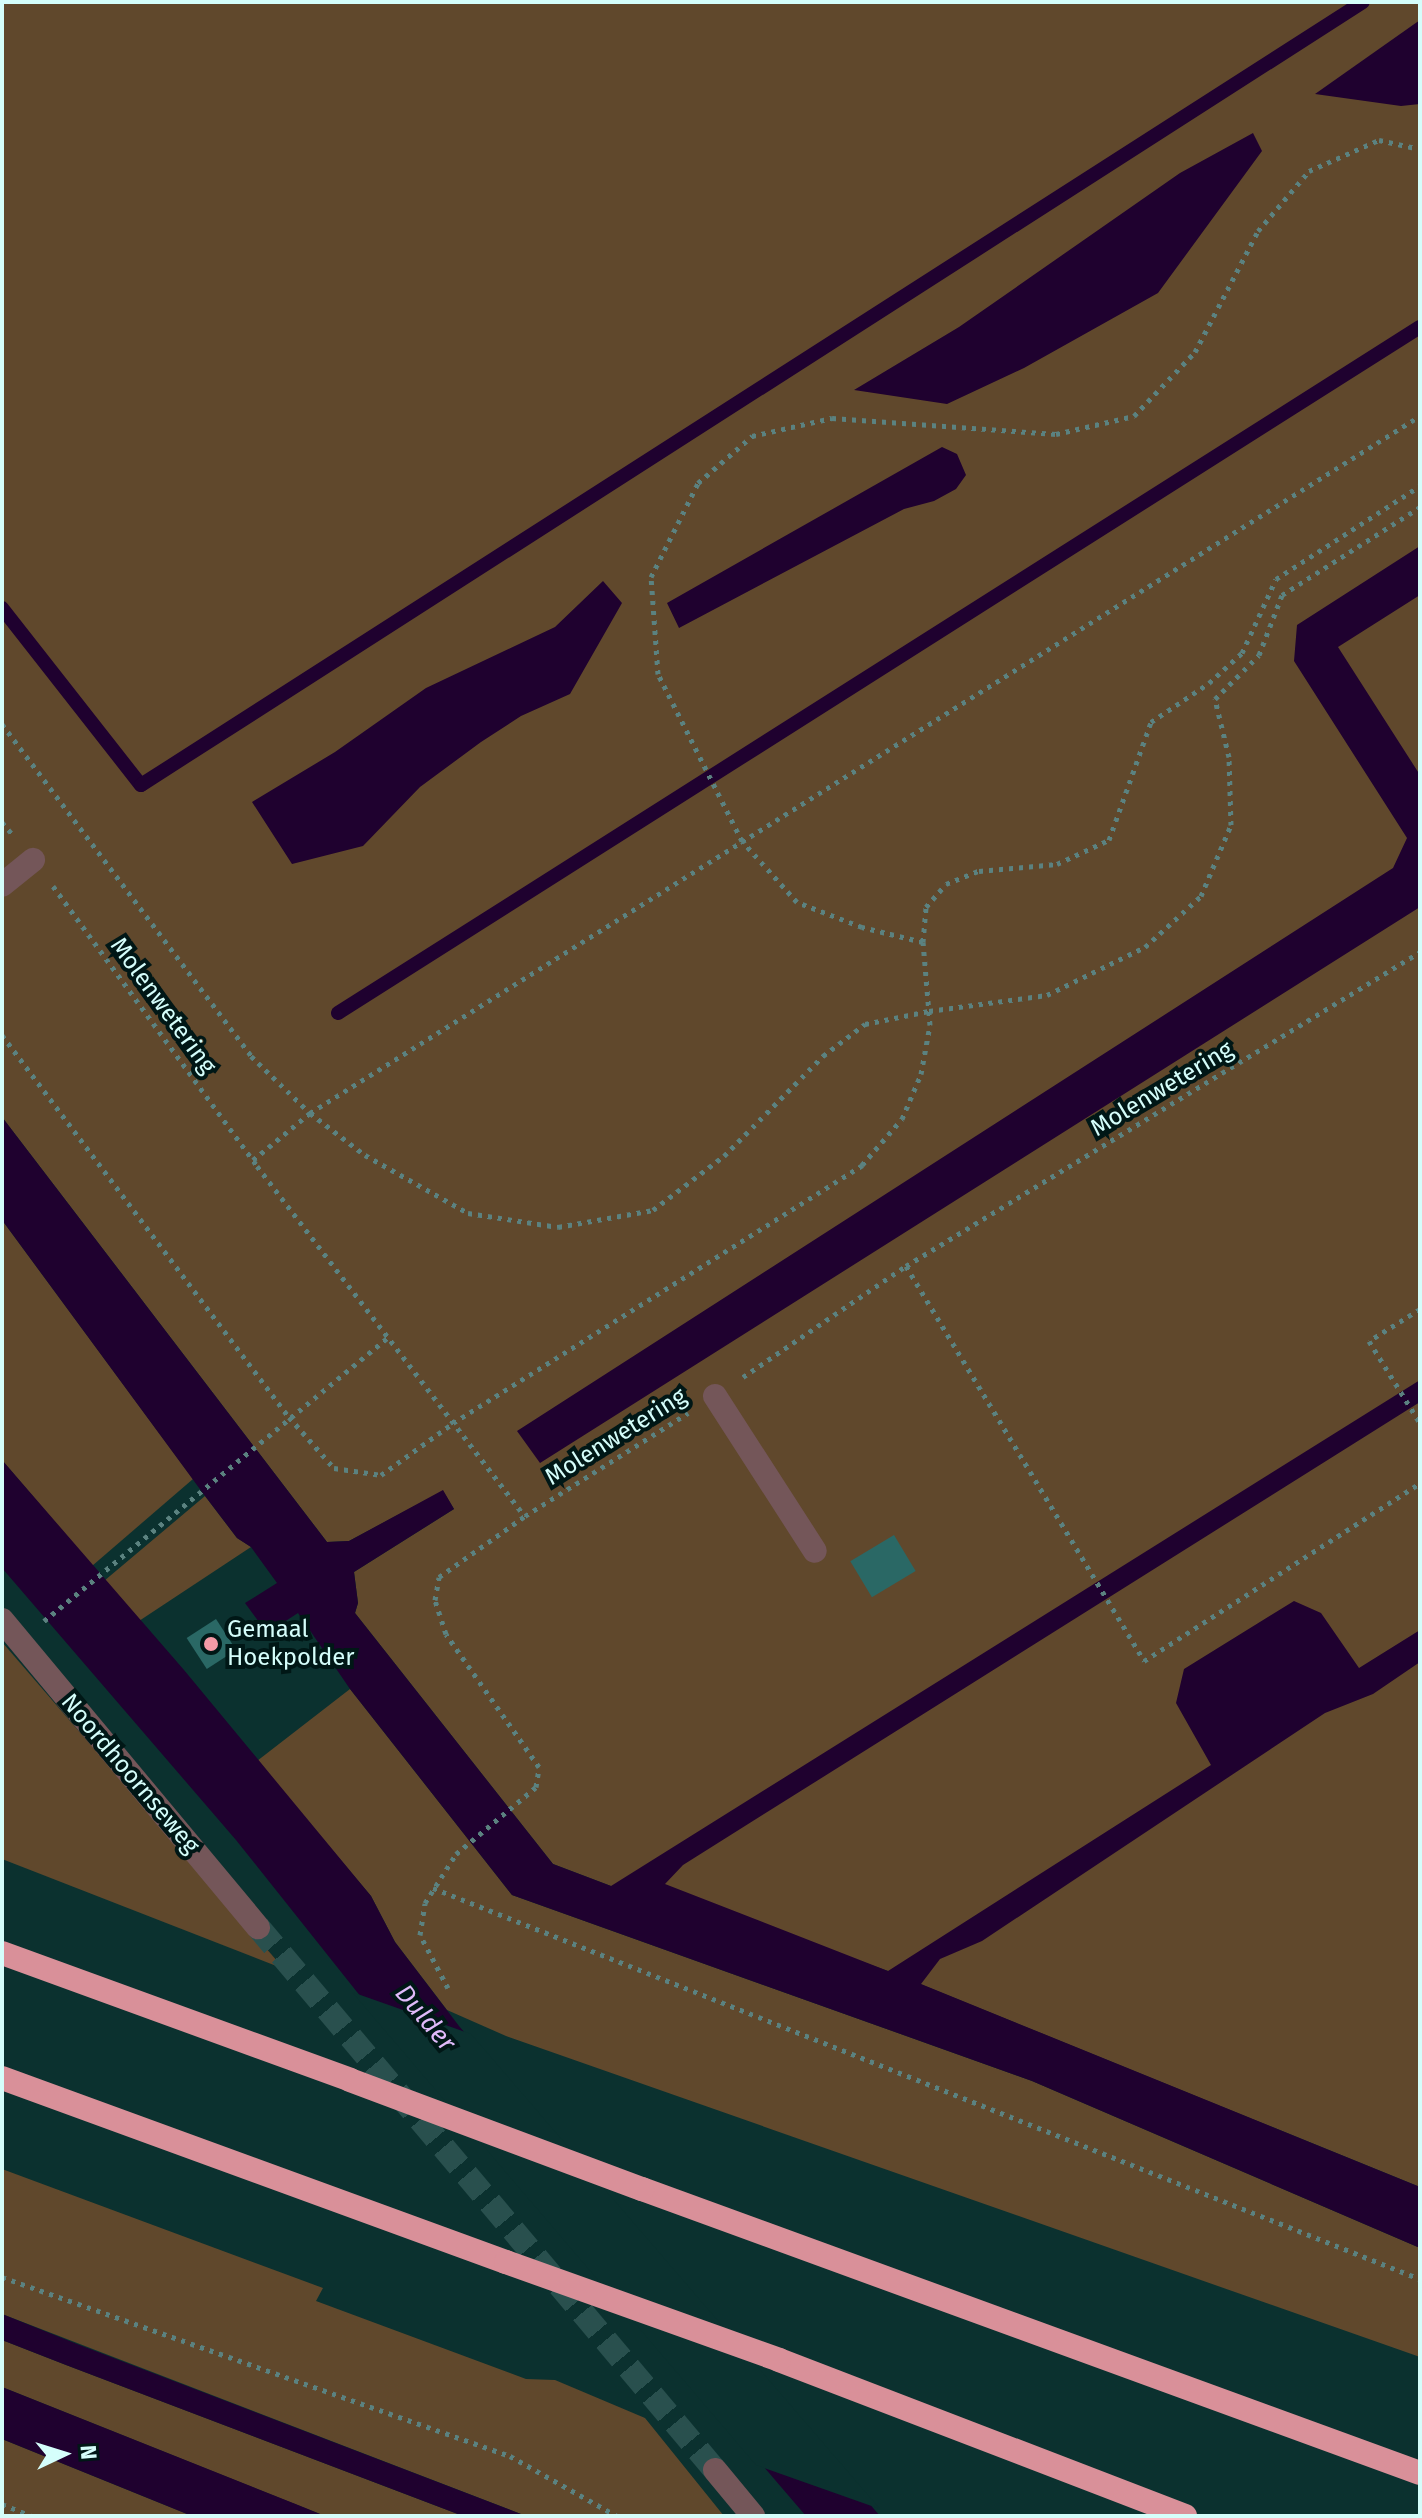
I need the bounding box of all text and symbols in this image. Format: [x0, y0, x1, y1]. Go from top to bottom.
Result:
street label: Molenwetering [104, 932, 222, 1080]
street label: Molenwetering [1086, 1035, 1238, 1143]
street label: Molenwetering [540, 1382, 692, 1492]
place label: Gemaal Hoekpolder [227, 1616, 355, 1672]
marker: Gemaal Hoekpolder [202, 1635, 220, 1653]
street label: Noordhoornseweg [55, 1688, 205, 1860]
water label: Dulder [388, 1978, 462, 2058]
north arrow [24, 2414, 104, 2494]
text: N [74, 2444, 102, 2461]

